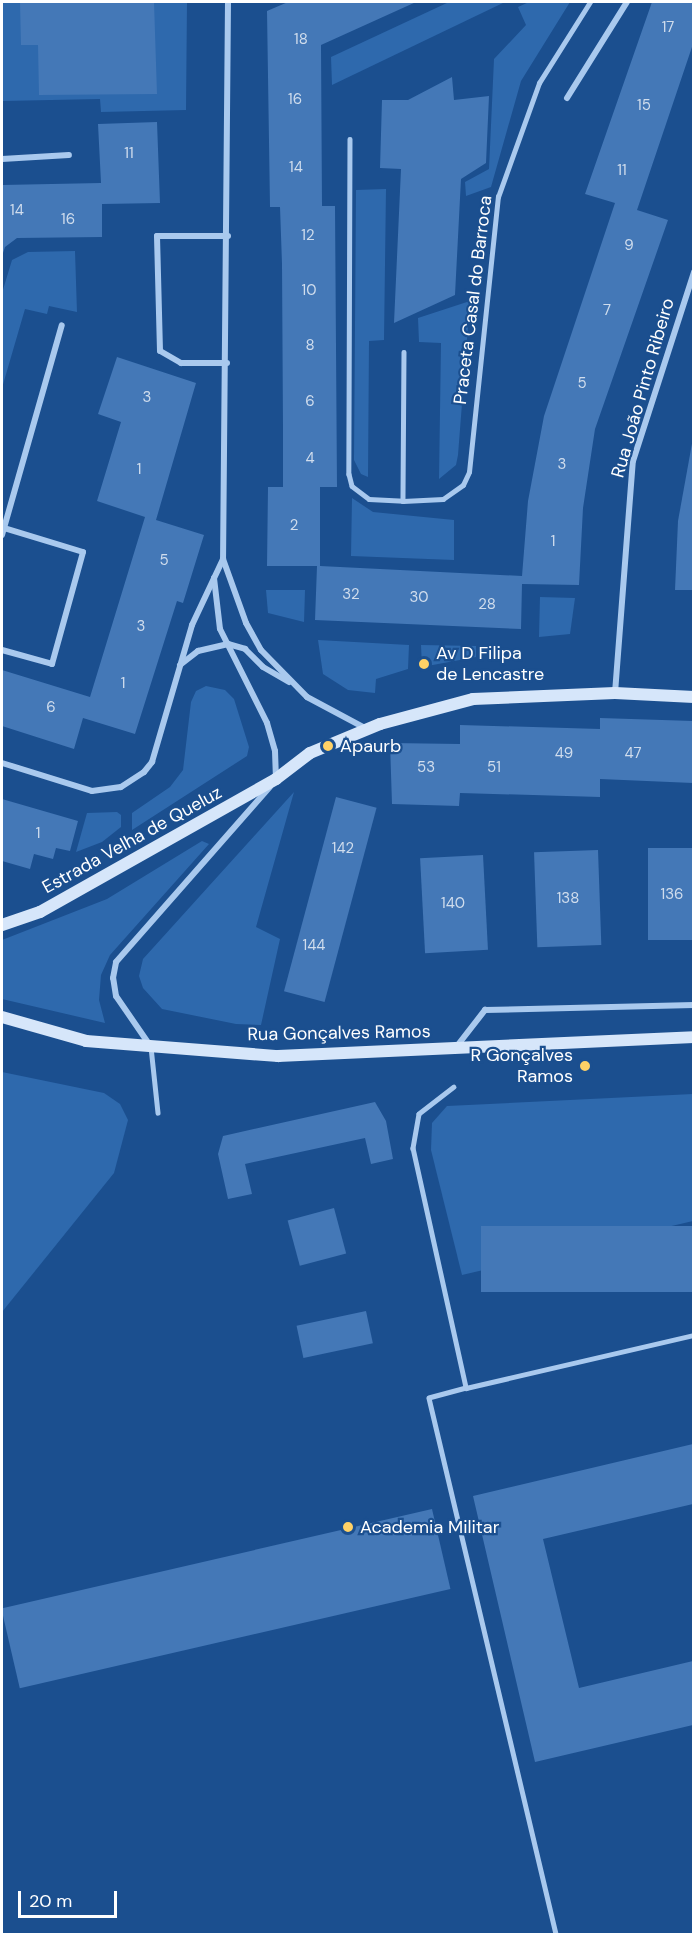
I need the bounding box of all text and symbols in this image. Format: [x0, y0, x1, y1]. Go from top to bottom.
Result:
house number: 17 [662, 19, 674, 37]
house number: 18 [294, 31, 308, 49]
house number: 16 [288, 91, 302, 109]
house number: 15 [637, 97, 651, 115]
house number: 11 [124, 145, 134, 163]
house number: 14 [289, 159, 303, 177]
house number: 11 [617, 162, 627, 180]
street label: Praceta Casal do Barroca [449, 194, 497, 406]
house number: 14 [10, 202, 24, 220]
house number: 16 [61, 211, 75, 229]
house number: 12 [301, 227, 315, 245]
house number: 9 [624, 237, 634, 255]
house number: 10 [302, 282, 316, 300]
street label: Rua João Pinto Ribeiro [607, 296, 679, 480]
house number: 7 [603, 302, 611, 320]
house number: 8 [305, 337, 315, 355]
house number: 5 [577, 375, 587, 393]
house number: 3 [143, 389, 151, 407]
house number: 6 [305, 393, 315, 411]
house number: 4 [305, 450, 315, 468]
house number: 3 [558, 456, 566, 474]
house number: 1 [137, 461, 141, 479]
house number: 2 [290, 517, 298, 535]
house number: 1 [551, 533, 555, 551]
house number: 5 [159, 552, 169, 570]
house number: 32 [342, 586, 360, 604]
house number: 30 [409, 589, 429, 607]
house number: 28 [478, 596, 496, 614]
house number: 3 [137, 618, 145, 636]
place label: Av D Filipa de Lencastre [436, 643, 544, 686]
marker: Av D Filipa de Lencastre [417, 657, 431, 671]
house number: 1 [121, 675, 125, 693]
house number: 6 [46, 699, 56, 717]
place label: Apaurb [340, 735, 401, 757]
marker: Apaurb [321, 739, 335, 753]
house number: 49 [555, 745, 573, 763]
house number: 47 [624, 745, 642, 763]
house number: 53 [417, 759, 435, 777]
house number: 51 [487, 759, 501, 777]
street label: Estrada Velha de Queluz [39, 782, 225, 898]
house number: 1 [36, 825, 40, 843]
house number: 142 [332, 840, 354, 858]
house number: 136 [661, 886, 683, 904]
house number: 138 [557, 890, 579, 908]
house number: 140 [441, 895, 465, 913]
house number: 144 [303, 937, 325, 955]
street label: Rua Gonçalves Ramos [247, 1021, 431, 1045]
place label: R Gonçalves Ramos [470, 1045, 573, 1088]
marker: R Gonçalves Ramos [578, 1059, 592, 1073]
place label: Academia Militar [360, 1516, 499, 1538]
marker: Academia Militar [341, 1520, 355, 1534]
scale bar [21, 1879, 120, 1917]
text: 20 m [29, 1889, 72, 1913]

